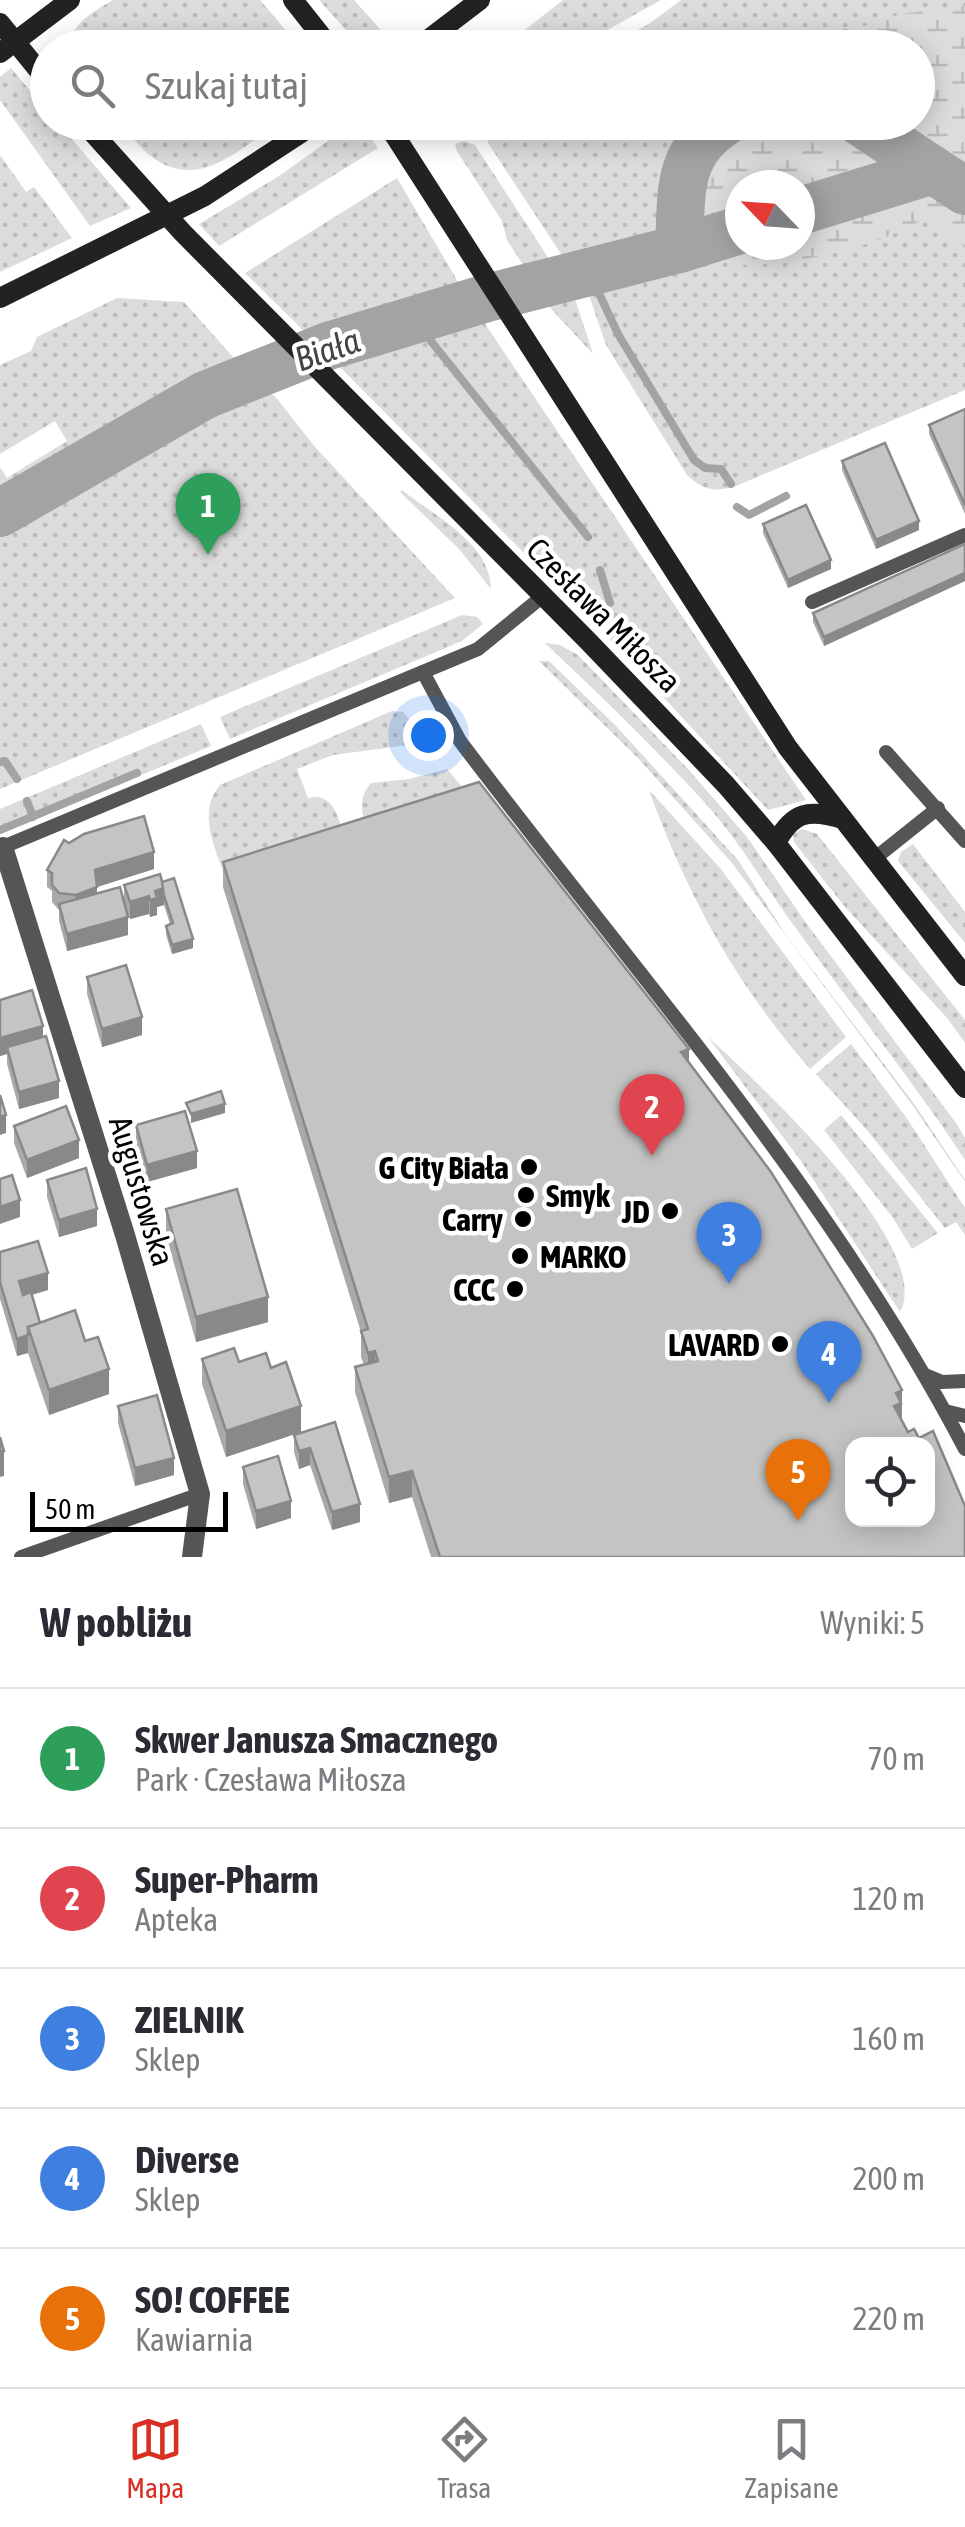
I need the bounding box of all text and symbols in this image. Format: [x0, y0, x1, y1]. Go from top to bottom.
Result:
search box [30, 30, 935, 140]
icon: search [65, 58, 120, 113]
text: Szukaj tutaj [145, 64, 308, 107]
north arrow [725, 170, 815, 260]
water label: Biała [289, 319, 365, 379]
pin: 1 [176, 472, 240, 555]
street label: Czesława Miłosza [519, 530, 689, 700]
your location [403, 710, 454, 761]
pin: 2 [620, 1074, 684, 1156]
street label: Augustowska [102, 1112, 182, 1270]
place label: G City Biała [378, 1149, 509, 1186]
marker: G City Biała [518, 1156, 540, 1178]
place label: Smyk [546, 1177, 611, 1214]
marker: Smyk [515, 1184, 537, 1206]
place label: JD [621, 1193, 650, 1230]
marker: JD [659, 1200, 681, 1222]
place label: Carry [442, 1201, 504, 1238]
pin: 3 [696, 1202, 762, 1284]
marker: Carry [512, 1208, 534, 1230]
place label: MARKO [540, 1238, 627, 1275]
marker: MARKO [509, 1245, 531, 1267]
place label: CCC [453, 1271, 496, 1308]
marker: CCC [504, 1278, 526, 1300]
pin: 4 [796, 1320, 862, 1403]
place label: LAVARD [668, 1326, 760, 1363]
marker: LAVARD [769, 1333, 791, 1355]
map controls [845, 1437, 935, 1527]
button: locate [845, 1437, 935, 1527]
pin: 5 [766, 1438, 830, 1521]
scale bar [30, 1487, 228, 1532]
text: 50 m [45, 1493, 95, 1525]
text: W pobliżu [40, 1598, 192, 1646]
text: Wyniki: 5 [820, 1604, 925, 1641]
text: Skwer Janusza Smacznego [135, 1718, 498, 1761]
text: 1 [65, 1740, 80, 1777]
text: 70 m [867, 1740, 925, 1777]
text: Park · Czesława Miłosza [135, 1761, 407, 1798]
text: Super-Pharm [135, 1858, 319, 1901]
text: 2 [65, 1880, 80, 1917]
text: 120 m [852, 1880, 925, 1917]
text: Apteka [135, 1901, 218, 1938]
text: ZIELNIK [135, 1998, 243, 2041]
text: 3 [65, 2020, 80, 2057]
text: 160 m [852, 2020, 925, 2057]
text: Sklep [135, 2041, 200, 2078]
text: Diverse [135, 2138, 239, 2181]
text: 4 [65, 2160, 80, 2197]
text: 200 m [852, 2160, 925, 2197]
text: Sklep [135, 2181, 200, 2218]
text: SO! COFFEE [135, 2278, 290, 2321]
text: 5 [65, 2300, 80, 2337]
text: 220 m [852, 2300, 925, 2337]
text: Kawiarnia [135, 2321, 253, 2358]
tab: Mapa [126, 2412, 184, 2504]
tab: Trasa [437, 2412, 492, 2504]
tab: Zapisane [744, 2412, 839, 2504]

